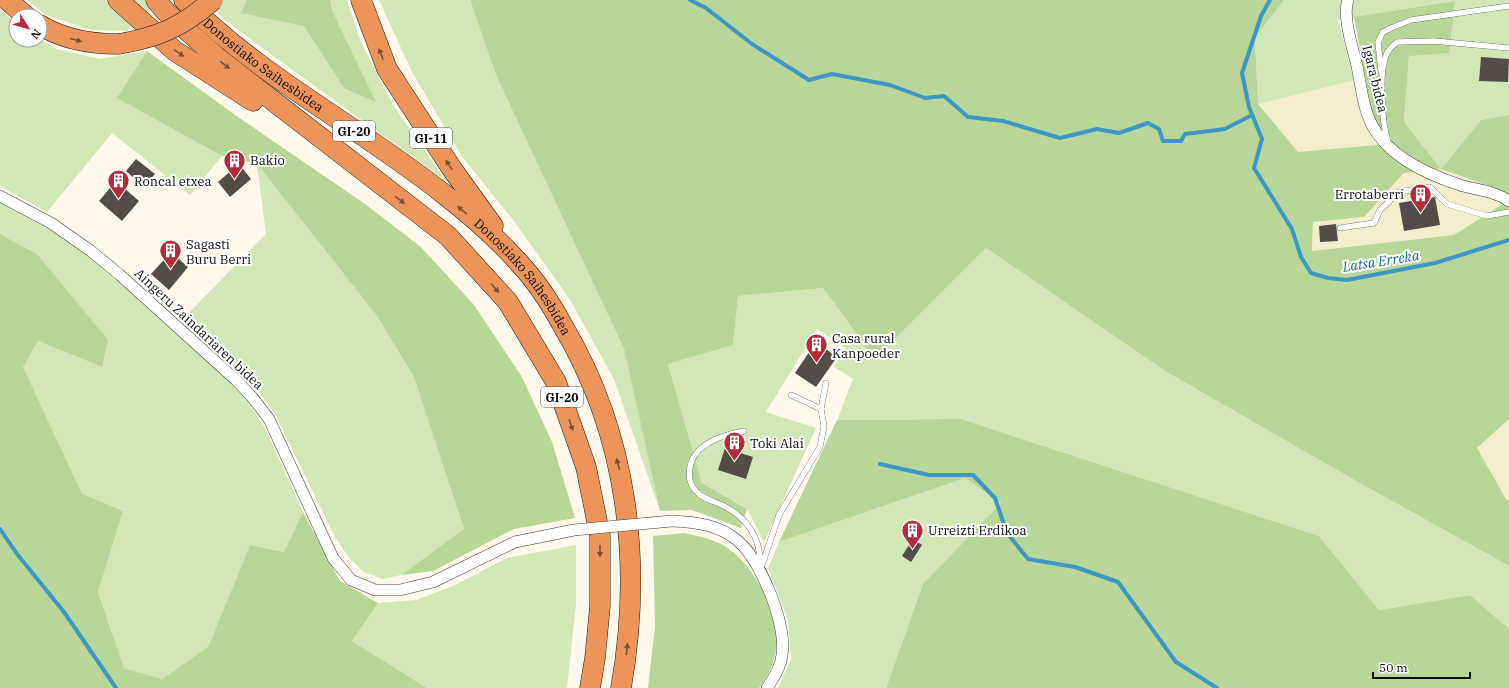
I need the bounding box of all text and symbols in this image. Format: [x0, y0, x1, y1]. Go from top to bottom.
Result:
north arrow [8, 8, 48, 48]
street label: Donostiako Saihesbidea [200, 14, 327, 116]
text: N [28, 26, 44, 42]
one-way arrow [70, 37, 82, 43]
street label: Igara bidea [1358, 44, 1392, 114]
one-way arrow [378, 48, 384, 60]
one-way arrow [174, 49, 184, 57]
one-way arrow [220, 60, 231, 69]
road number: GI-20 [333, 121, 375, 141]
road number: GI-11 [410, 128, 452, 148]
building icon: Bakio [222, 147, 248, 180]
place label: Bakio [250, 152, 285, 169]
one-way arrow [445, 160, 453, 170]
building icon: Roncal etxea [106, 168, 132, 201]
place label: Roncal etxea [134, 173, 212, 190]
building icon: Errotaberri [1407, 181, 1433, 214]
place label: Errotaberri [1335, 186, 1404, 203]
one-way arrow [395, 195, 406, 204]
one-way arrow [457, 205, 467, 214]
street label: Donostiako Saihesbidea [471, 214, 575, 338]
place label: Sagasti Buru Berri [186, 236, 251, 268]
building icon: Sagasti Buru Berri [157, 238, 183, 271]
water label: Latsa Erreka [1340, 246, 1421, 276]
street label: Aingeru Zaindariaren bidea [131, 265, 267, 393]
one-way arrow [491, 282, 500, 293]
place label: Casa rural Kanpoeder [832, 330, 900, 362]
building icon: Casa rural Kanpoeder [803, 332, 829, 365]
road number: GI-20 [541, 387, 583, 407]
one-way arrow [569, 419, 575, 431]
building icon: Toki Alai [722, 430, 748, 463]
place label: Toki Alai [750, 435, 804, 452]
one-way arrow [615, 457, 621, 470]
building icon: Urreizti Erdikoa [899, 517, 925, 550]
place label: Urreizti Erdikoa [928, 522, 1027, 539]
one-way arrow [597, 545, 603, 558]
one-way arrow [624, 643, 630, 656]
scale bar [1373, 654, 1470, 680]
text: 50 m [1379, 660, 1408, 675]

